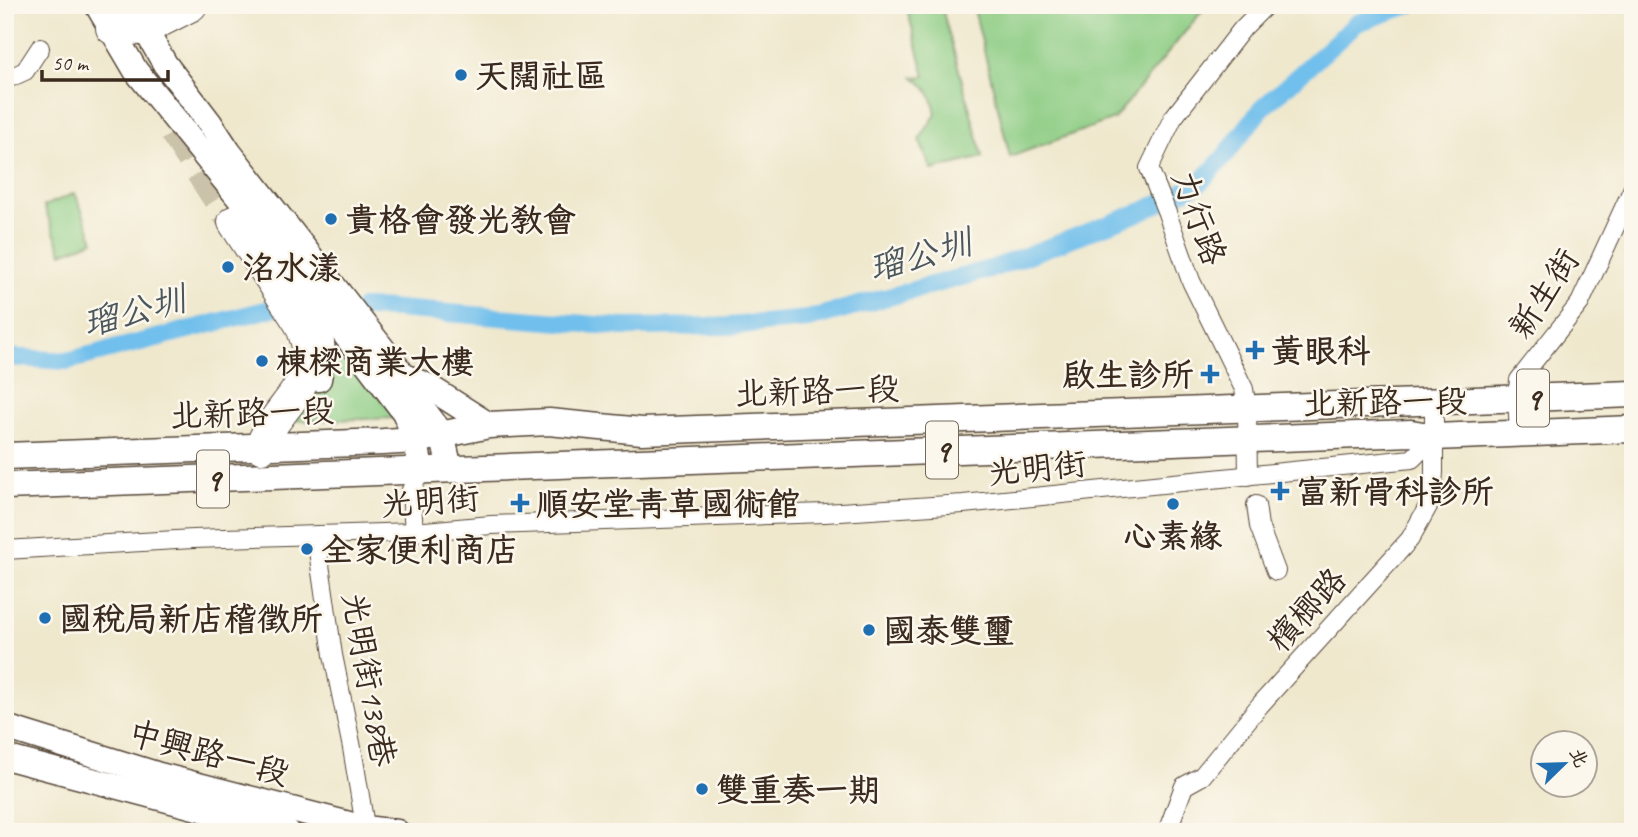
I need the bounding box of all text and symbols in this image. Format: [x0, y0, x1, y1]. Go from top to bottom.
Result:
scale bar [42, 38, 168, 82]
text: 50 m [52, 50, 90, 76]
place label: 天闊社區 [475, 55, 607, 97]
marker: 天闊社區 [453, 67, 469, 83]
street label: 力行路 [1162, 164, 1236, 271]
place label: 貴格會發光教會 [345, 199, 576, 241]
marker: 貴格會發光教會 [323, 211, 339, 227]
water label: 瑠公圳 [863, 218, 981, 292]
street label: 新生街 [1499, 241, 1588, 346]
place label: 洺水漾 [242, 247, 341, 289]
marker: 洺水漾 [220, 259, 236, 275]
water label: 瑠公圳 [78, 275, 195, 347]
place label: 黃眼科 [1271, 330, 1371, 372]
marker: 黃眼科 [1245, 340, 1265, 360]
place label: 棟樑商業大樓 [276, 341, 474, 383]
marker: 棟樑商業大樓 [254, 353, 270, 369]
place label: 啟生診所 [1062, 354, 1194, 396]
marker: 啟生診所 [1200, 364, 1220, 384]
street label: 北新路一段 [734, 367, 900, 415]
road number: 9 [1517, 370, 1549, 426]
street label: 北新路一段 [1302, 380, 1468, 424]
street label: 北新路一段 [169, 389, 335, 437]
road number: 9 [926, 422, 958, 478]
street label: 光明街 [986, 442, 1089, 494]
road number: 9 [197, 450, 229, 508]
place label: 富新骨科診所 [1296, 471, 1494, 513]
street label: 光明街 [379, 477, 481, 525]
marker: 富新骨科診所 [1270, 481, 1290, 501]
place label: 順安堂青草國術館 [536, 483, 800, 525]
marker: 順安堂青草國術館 [510, 493, 530, 513]
marker: 心素緣 [1165, 496, 1181, 512]
place label: 心素緣 [1124, 515, 1223, 557]
place label: 全家便利商店 [321, 529, 519, 571]
marker: 全家便利商店 [299, 541, 315, 557]
street label: 檳榔路 [1258, 559, 1355, 661]
street label: 光明街138巷 [333, 589, 405, 770]
place label: 國稅局新店稽徵所 [59, 598, 323, 640]
marker: 國稅局新店稽徵所 [37, 610, 53, 626]
place label: 國泰雙璽 [883, 610, 1015, 652]
marker: 國泰雙璽 [861, 622, 877, 638]
street label: 中興路一段 [124, 711, 294, 795]
north arrow [1530, 728, 1600, 798]
text: 北 [1564, 744, 1593, 771]
place label: 雙重奏一期 [716, 769, 881, 811]
marker: 雙重奏一期 [694, 781, 710, 797]

